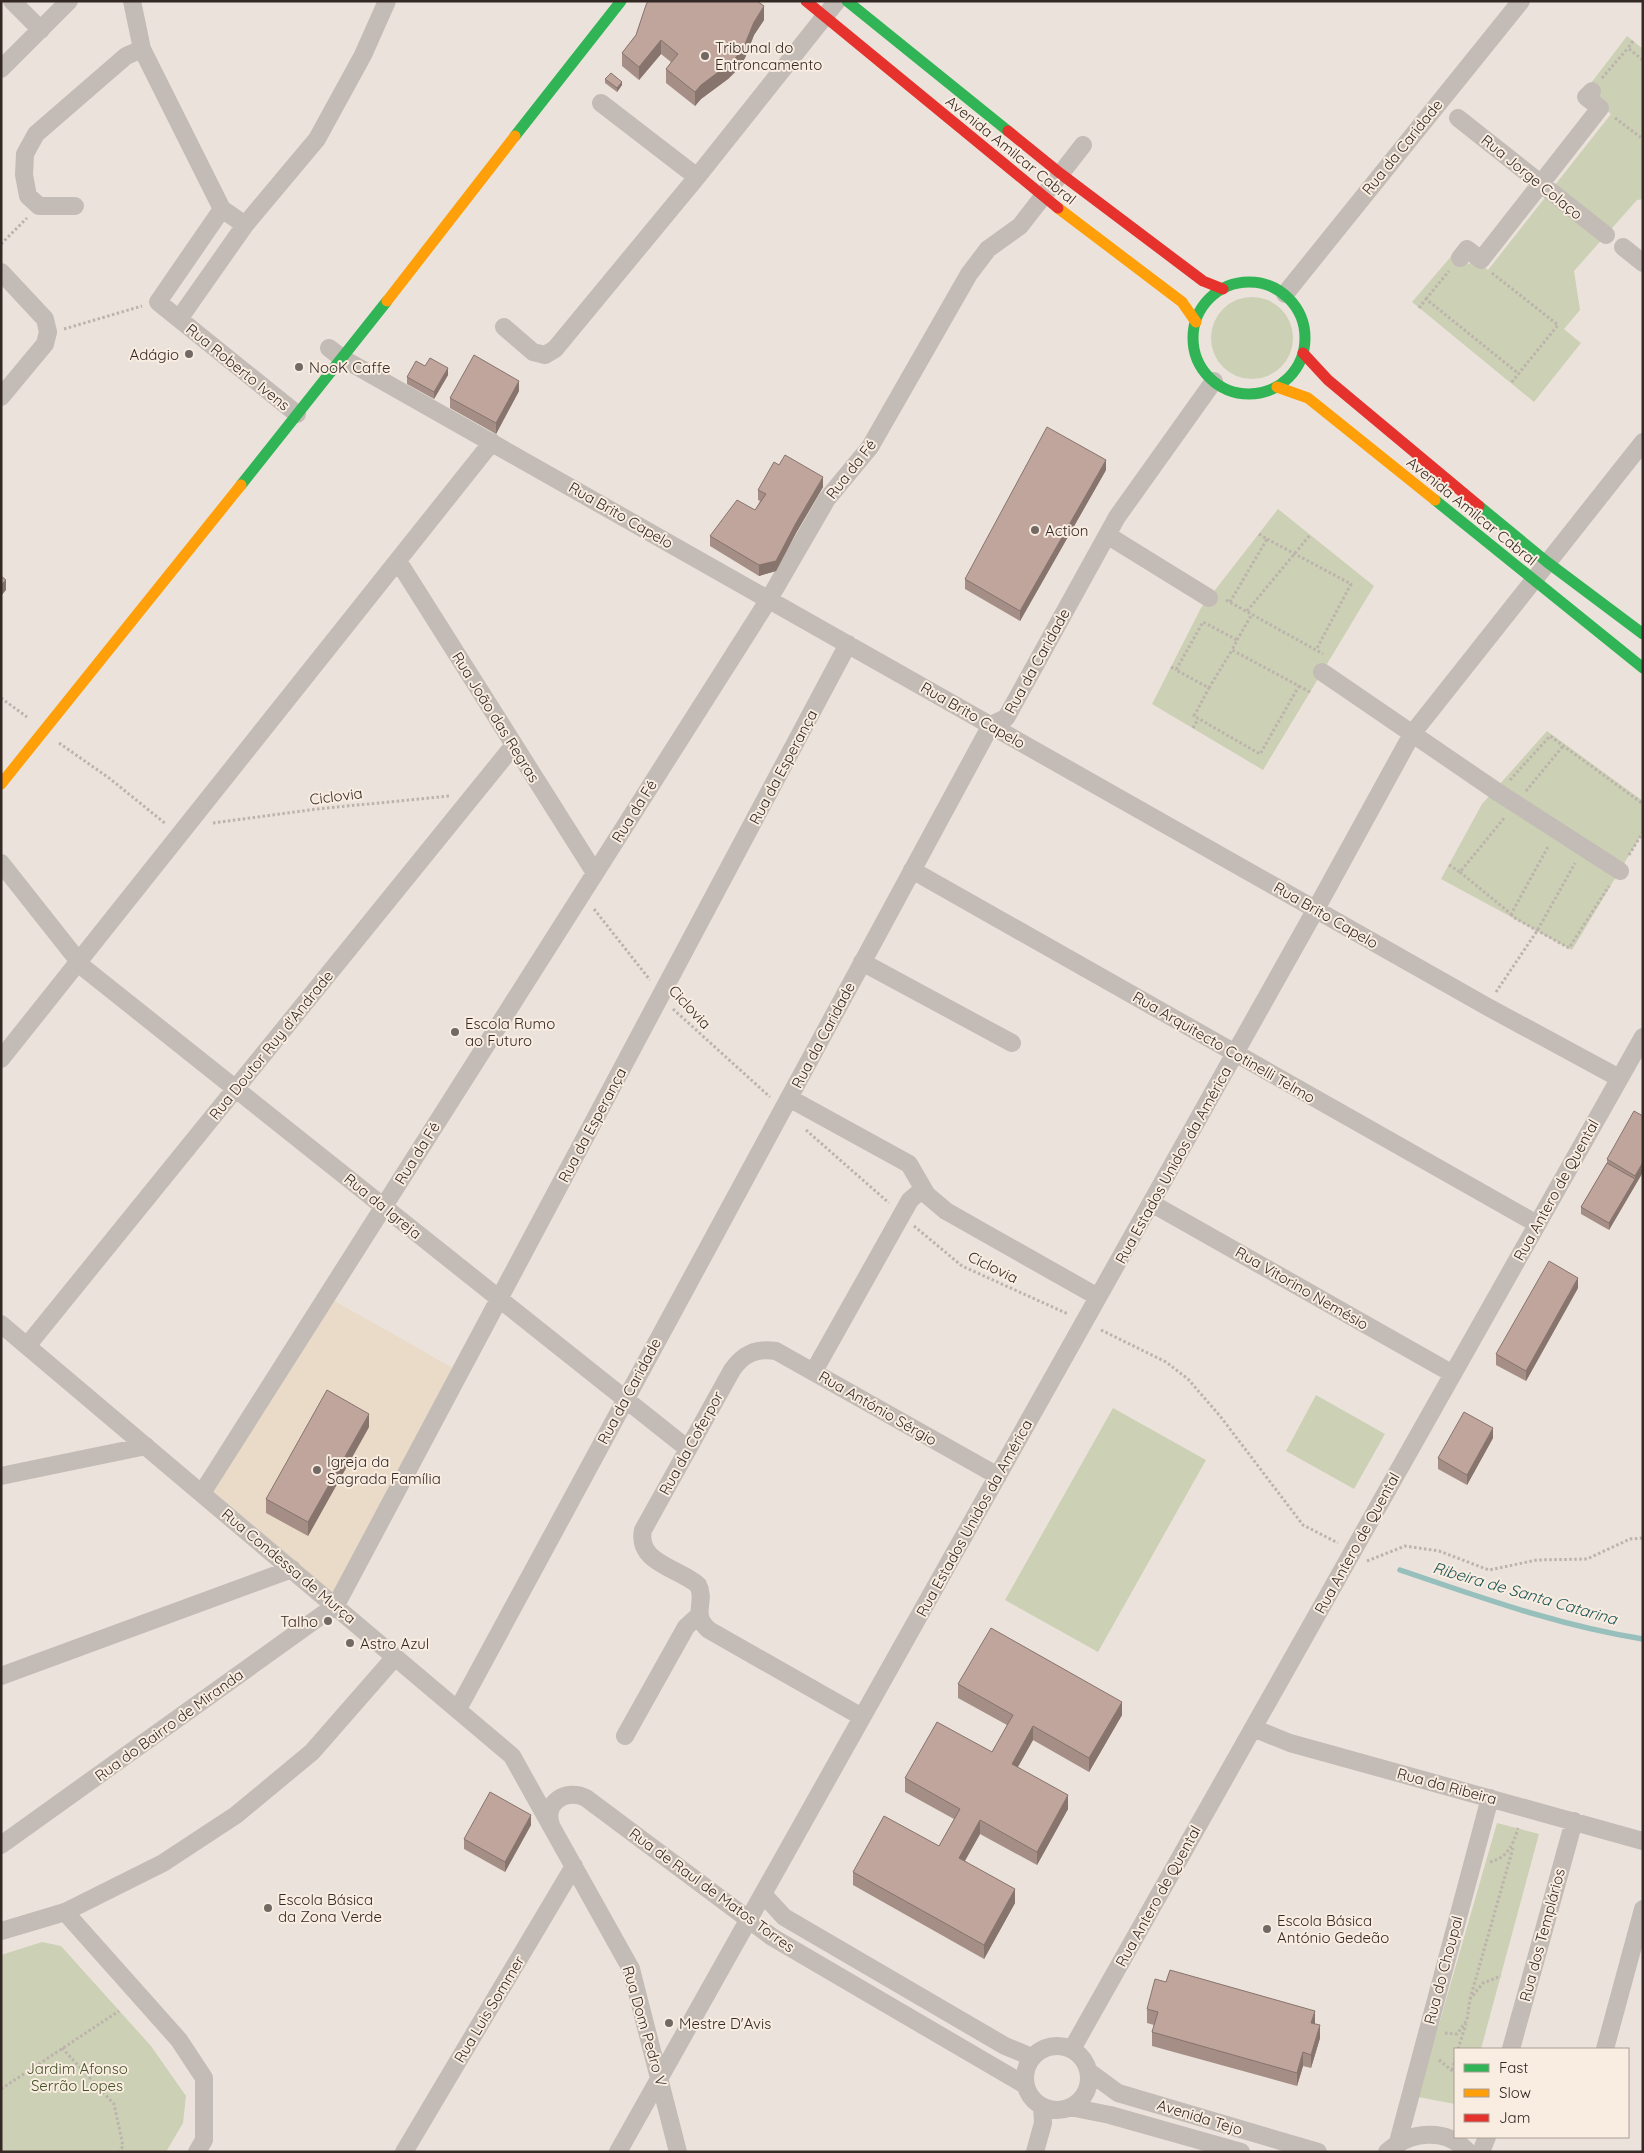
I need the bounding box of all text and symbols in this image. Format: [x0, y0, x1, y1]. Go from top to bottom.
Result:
place label: Tribunal do Entroncamento [715, 38, 822, 74]
marker: Tribunal do Entroncamento [699, 50, 711, 62]
street label: Avenida Amilcar Cabral [942, 91, 1080, 209]
street label: Rua da Caridade [1358, 95, 1446, 199]
street label: Rua Jorge Colaço [1478, 130, 1586, 224]
street label: Rua Roberto Ivens [182, 319, 294, 415]
place label: Adágio [129, 345, 179, 364]
marker: Adágio [183, 348, 195, 360]
place label: NooK Caffe [309, 358, 390, 377]
marker: NooK Caffe [293, 361, 305, 373]
street label: Rua da Fé [822, 435, 880, 503]
street label: Avenida Amilcar Cabral [1403, 452, 1541, 570]
street label: Rua Brito Capelo [565, 477, 677, 553]
place label: Action [1045, 521, 1089, 540]
marker: Action [1029, 524, 1041, 536]
street label: Rua da Caridade [1000, 605, 1074, 717]
street label: Rua João das Regras [448, 648, 544, 786]
street label: Rua Brito Capelo [917, 677, 1029, 753]
street label: Rua da Esperança [745, 706, 821, 828]
street label: Rua da Fé [607, 776, 661, 846]
street label: Ciclovia [308, 783, 364, 809]
street label: Rua Brito Capelo [1270, 877, 1382, 953]
street label: Rua Doutor Ruy d'Andrade [205, 966, 337, 1124]
street label: Rua da Caridade [787, 979, 859, 1091]
street label: Ciclovia [665, 981, 715, 1033]
street label: Rua Arquitecto Cotinelli Telmo [1129, 987, 1319, 1107]
place label: Escola Rumo ao Futuro [465, 1014, 555, 1050]
marker: Escola Rumo ao Futuro [449, 1026, 461, 1038]
street label: Rua Estados Unidos da América [1111, 1063, 1235, 1267]
street label: Rua da Esperança [554, 1064, 630, 1186]
street label: Rua Antero de Quental [1509, 1116, 1603, 1264]
street label: Rua da Fé [390, 1118, 444, 1188]
street label: Rua da Igreja [340, 1169, 426, 1243]
street label: Rua Vitorino Nemésio [1232, 1242, 1372, 1334]
street label: Ciclovia [965, 1247, 1021, 1287]
street label: Rua da Caridade [593, 1335, 665, 1447]
street label: Rua António Sérgio [816, 1366, 940, 1450]
street label: Rua da Coferpor [655, 1388, 727, 1498]
street label: Rua Estados Unidos da América [912, 1416, 1036, 1620]
place label: Igreja da Sagrada Família [327, 1452, 441, 1488]
marker: Igreja da Sagrada Família [311, 1464, 323, 1476]
street label: Rua Antero de Quental [1310, 1469, 1404, 1617]
street label: Rua Condessa de Murça [218, 1504, 360, 1628]
water label: Ribeira de Santa Catarina [1431, 1557, 1621, 1629]
place label: Talho [280, 1612, 318, 1631]
marker: Talho [322, 1615, 334, 1627]
place label: Astro Azul [360, 1634, 429, 1653]
marker: Astro Azul [344, 1637, 356, 1649]
street label: Rua do Bairro de Miranda [91, 1665, 247, 1785]
street label: Rua da Ribeira [1395, 1764, 1499, 1808]
street label: Rua Antero de Quental [1111, 1822, 1205, 1970]
street label: Rua de Raul de Matos Torres [626, 1824, 798, 1956]
street label: Rua dos Templários [1515, 1866, 1569, 2004]
place label: Escola Básica da Zona Verde [278, 1890, 382, 1926]
marker: Escola Básica da Zona Verde [262, 1902, 274, 1914]
place label: Escola Básica António Gedeão [1277, 1911, 1389, 1947]
street label: Rua do Choupal [1419, 1914, 1467, 2026]
marker: Escola Básica António Gedeão [1261, 1923, 1273, 1935]
street label: Rua Luis Sommer [450, 1952, 529, 2066]
street label: Rua Dom Pedro V [619, 1964, 671, 2088]
place label: Mestre D'Avis [679, 2014, 771, 2033]
marker: Mestre D'Avis [663, 2017, 675, 2029]
legend [1454, 2048, 1629, 2138]
text: Fast [1499, 2058, 1528, 2077]
park label: Jardim Afonso Serrão Lopes [26, 2059, 128, 2095]
text: Slow [1499, 2083, 1531, 2102]
street label: Avenida Tejo [1155, 2095, 1245, 2139]
text: Jam [1499, 2108, 1530, 2127]

